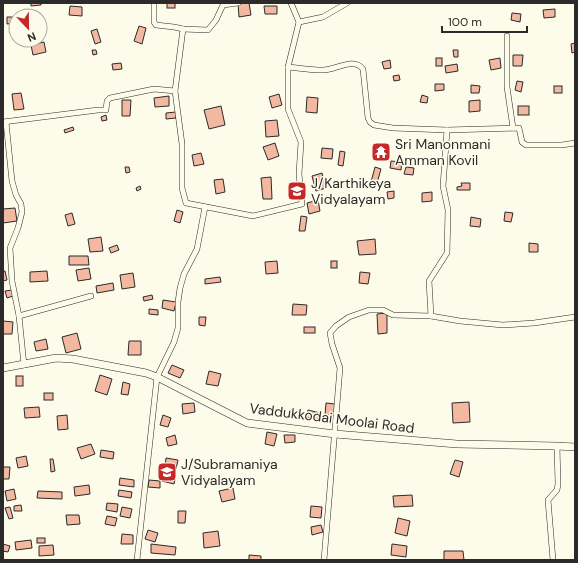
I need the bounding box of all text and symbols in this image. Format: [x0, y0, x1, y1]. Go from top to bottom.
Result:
north arrow [8, 8, 48, 48]
scale bar [442, 8, 527, 34]
text: 100 m [448, 14, 482, 30]
text: N [25, 29, 38, 45]
place label: Sri Manonmani Amman Kovil [395, 135, 491, 169]
temple icon: Sri Manonmani Amman Kovil [370, 141, 392, 163]
place label: J/Karthikeya Vidyalayam [311, 174, 391, 208]
school or university icon: J/Karthikeya Vidyalayam [286, 180, 308, 202]
street label: Vaddukkodai Moolai Road [249, 399, 415, 437]
place label: J/Subramaniya Vidyalayam [181, 455, 278, 489]
school or university icon: J/Subramaniya Vidyalayam [156, 461, 178, 483]

